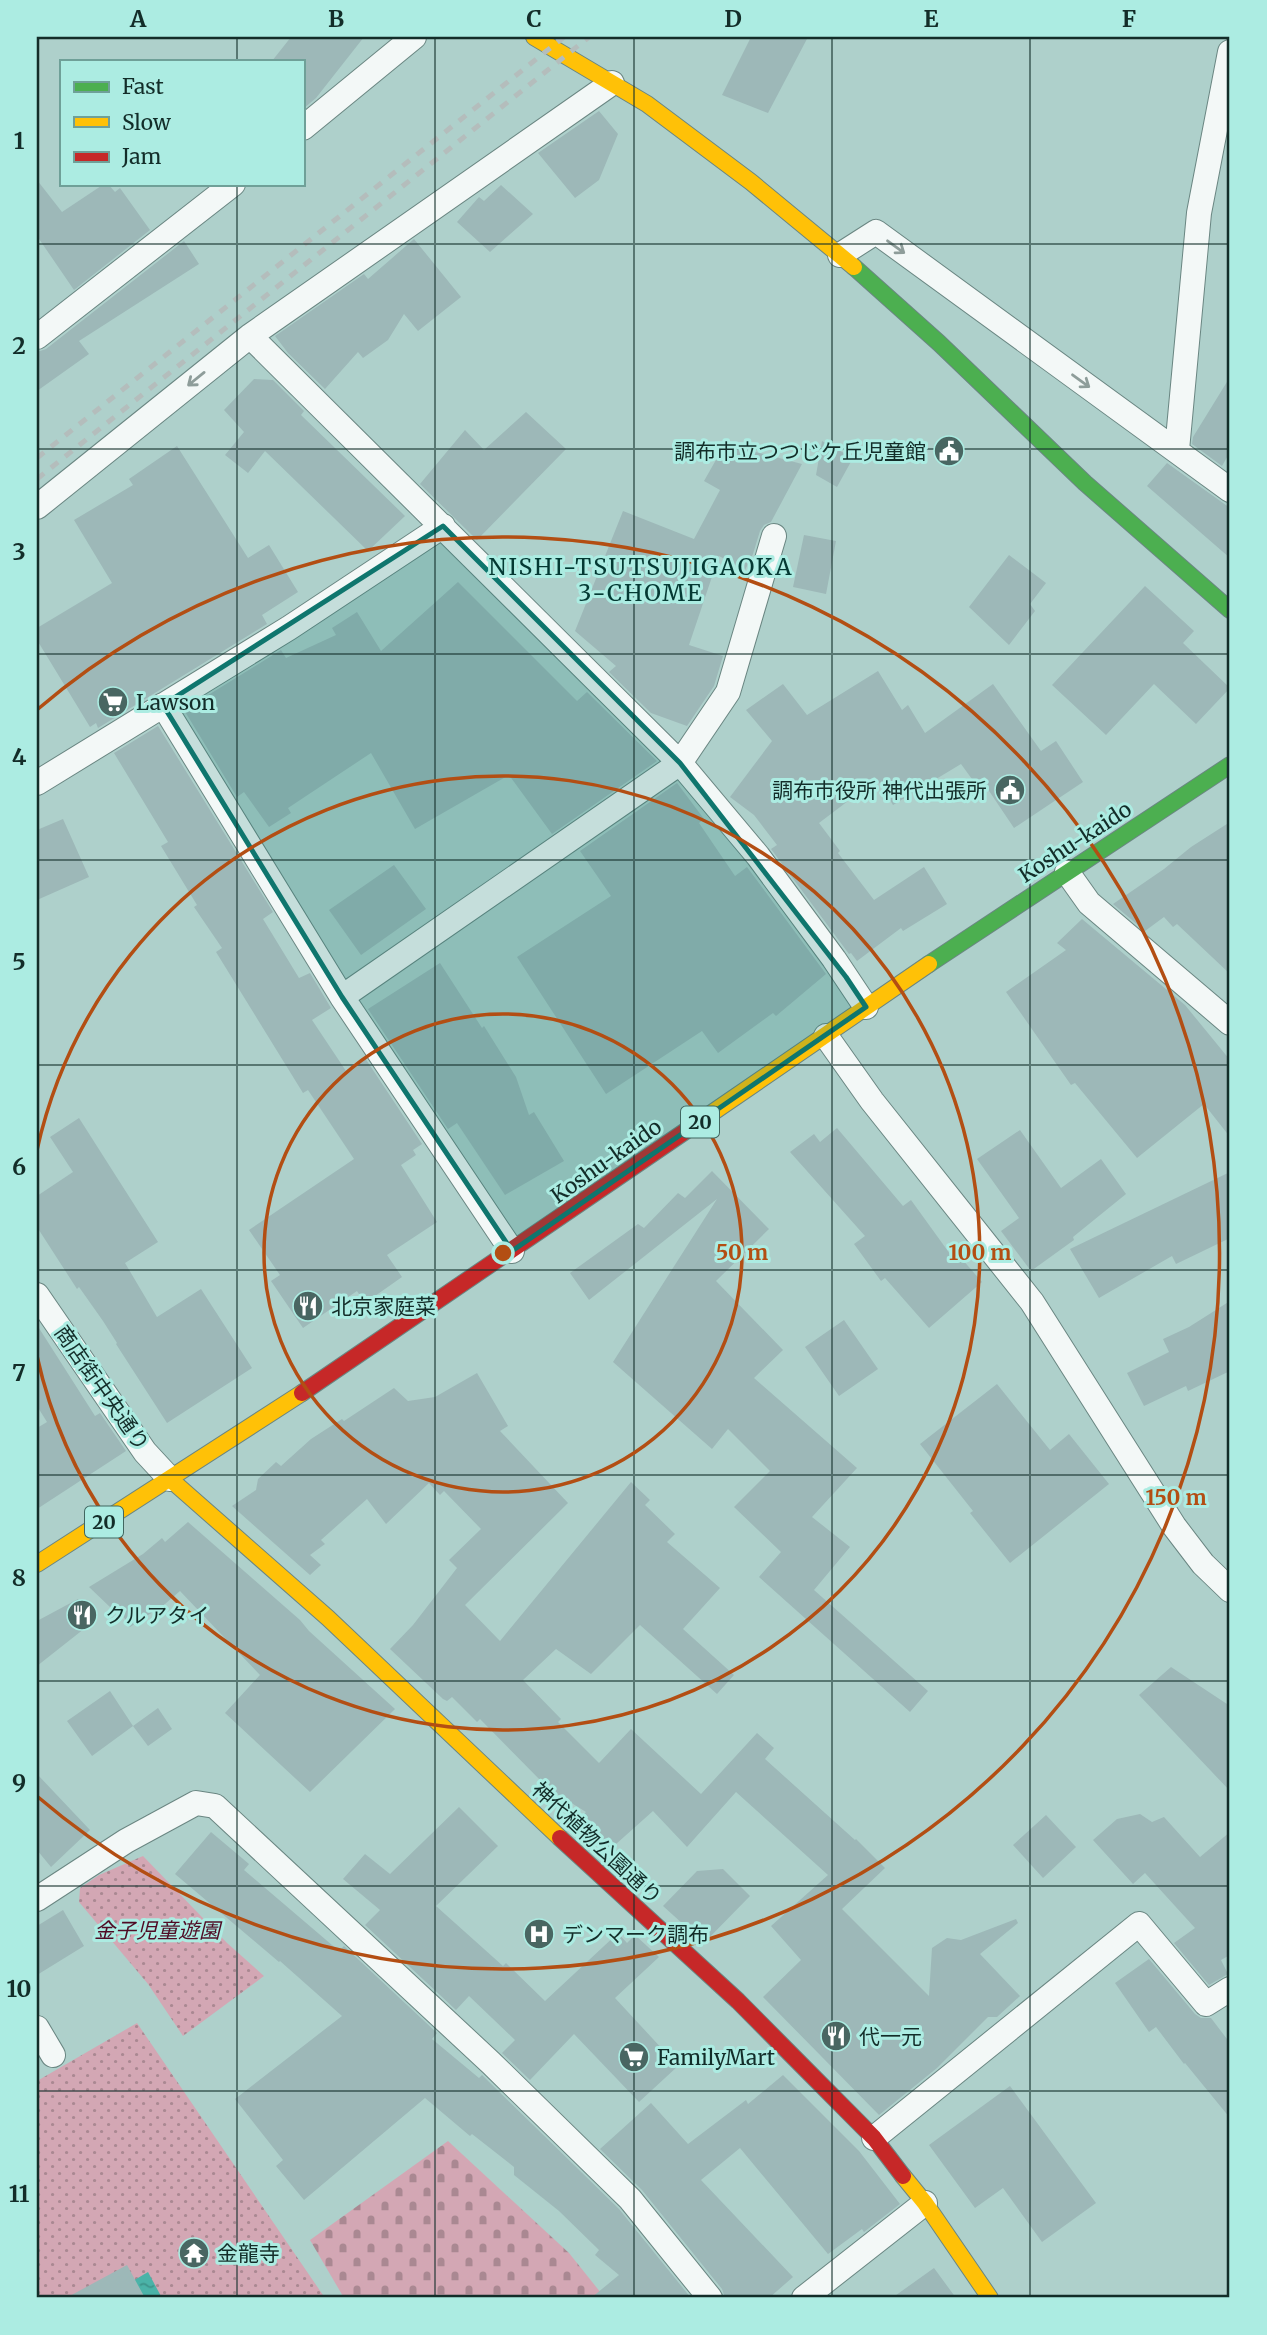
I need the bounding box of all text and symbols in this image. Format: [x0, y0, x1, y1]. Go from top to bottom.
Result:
text: A [129, 4, 147, 33]
text: B [328, 4, 344, 33]
text: C [526, 4, 542, 33]
text: D [724, 4, 742, 33]
text: E [923, 4, 939, 33]
text: F [1122, 4, 1136, 33]
legend [60, 60, 304, 186]
text: Fast [122, 73, 164, 100]
text: Slow [122, 109, 171, 136]
text: 1 [14, 126, 25, 155]
text: Jam [121, 143, 161, 170]
one-way arrow [887, 239, 906, 254]
text: 2 [12, 331, 26, 360]
one-way arrow [188, 371, 206, 387]
one-way arrow [1071, 373, 1090, 388]
public building icon: 調布市立つつじケ丘児童館 [932, 434, 966, 468]
place label: 調布市立つつじケ丘児童館 [674, 438, 926, 465]
text: 3 [12, 537, 26, 566]
district label: NISHI-TSUTSUJIGAOKA 3-CHOME [489, 552, 793, 607]
supermarket icon: Lawson [96, 685, 130, 719]
place label: Lawson [136, 689, 215, 716]
text: 4 [12, 742, 27, 771]
public building icon: 調布市役所 神代出張所 [993, 773, 1027, 807]
place label: 調布市役所 神代出張所 [772, 777, 987, 804]
street label: Koshu-kaido [1014, 796, 1136, 888]
text: 5 [12, 947, 26, 976]
road number: 20 [681, 1106, 719, 1138]
street label: Koshu-kaido [545, 1113, 667, 1209]
text: 6 [12, 1152, 26, 1181]
text: 50 m [716, 1239, 768, 1266]
text: 100 m [949, 1239, 1011, 1266]
centre of rings [491, 1241, 515, 1265]
restaurant icon: 北京家庭菜 [291, 1289, 325, 1323]
place label: 北京家庭菜 [331, 1293, 436, 1320]
street label: 商店街中央通り [49, 1320, 155, 1456]
text: 7 [12, 1358, 26, 1387]
text: 150 m [1145, 1484, 1207, 1511]
road number: 20 [85, 1506, 123, 1538]
text: 8 [12, 1563, 26, 1592]
restaurant icon: クルアタイ [65, 1598, 99, 1632]
place label: クルアタイ [105, 1602, 209, 1629]
text: 9 [12, 1768, 26, 1797]
street label: 神代植物公園通り [526, 1776, 668, 1910]
park label: 金子児童遊園 [94, 1917, 223, 1944]
hospital icon: デンマーク調布 [522, 1917, 556, 1951]
place label: デンマーク調布 [562, 1921, 709, 1948]
text: 10 [7, 1974, 31, 2003]
restaurant icon: 代一元 [819, 2019, 853, 2053]
place label: 代一元 [859, 2023, 922, 2050]
supermarket icon: FamilyMart [617, 2040, 651, 2074]
place label: FamilyMart [657, 2044, 775, 2071]
text: 11 [9, 2179, 30, 2208]
temple icon: 金龍寺 [177, 2236, 211, 2270]
place label: 金龍寺 [217, 2240, 280, 2267]

